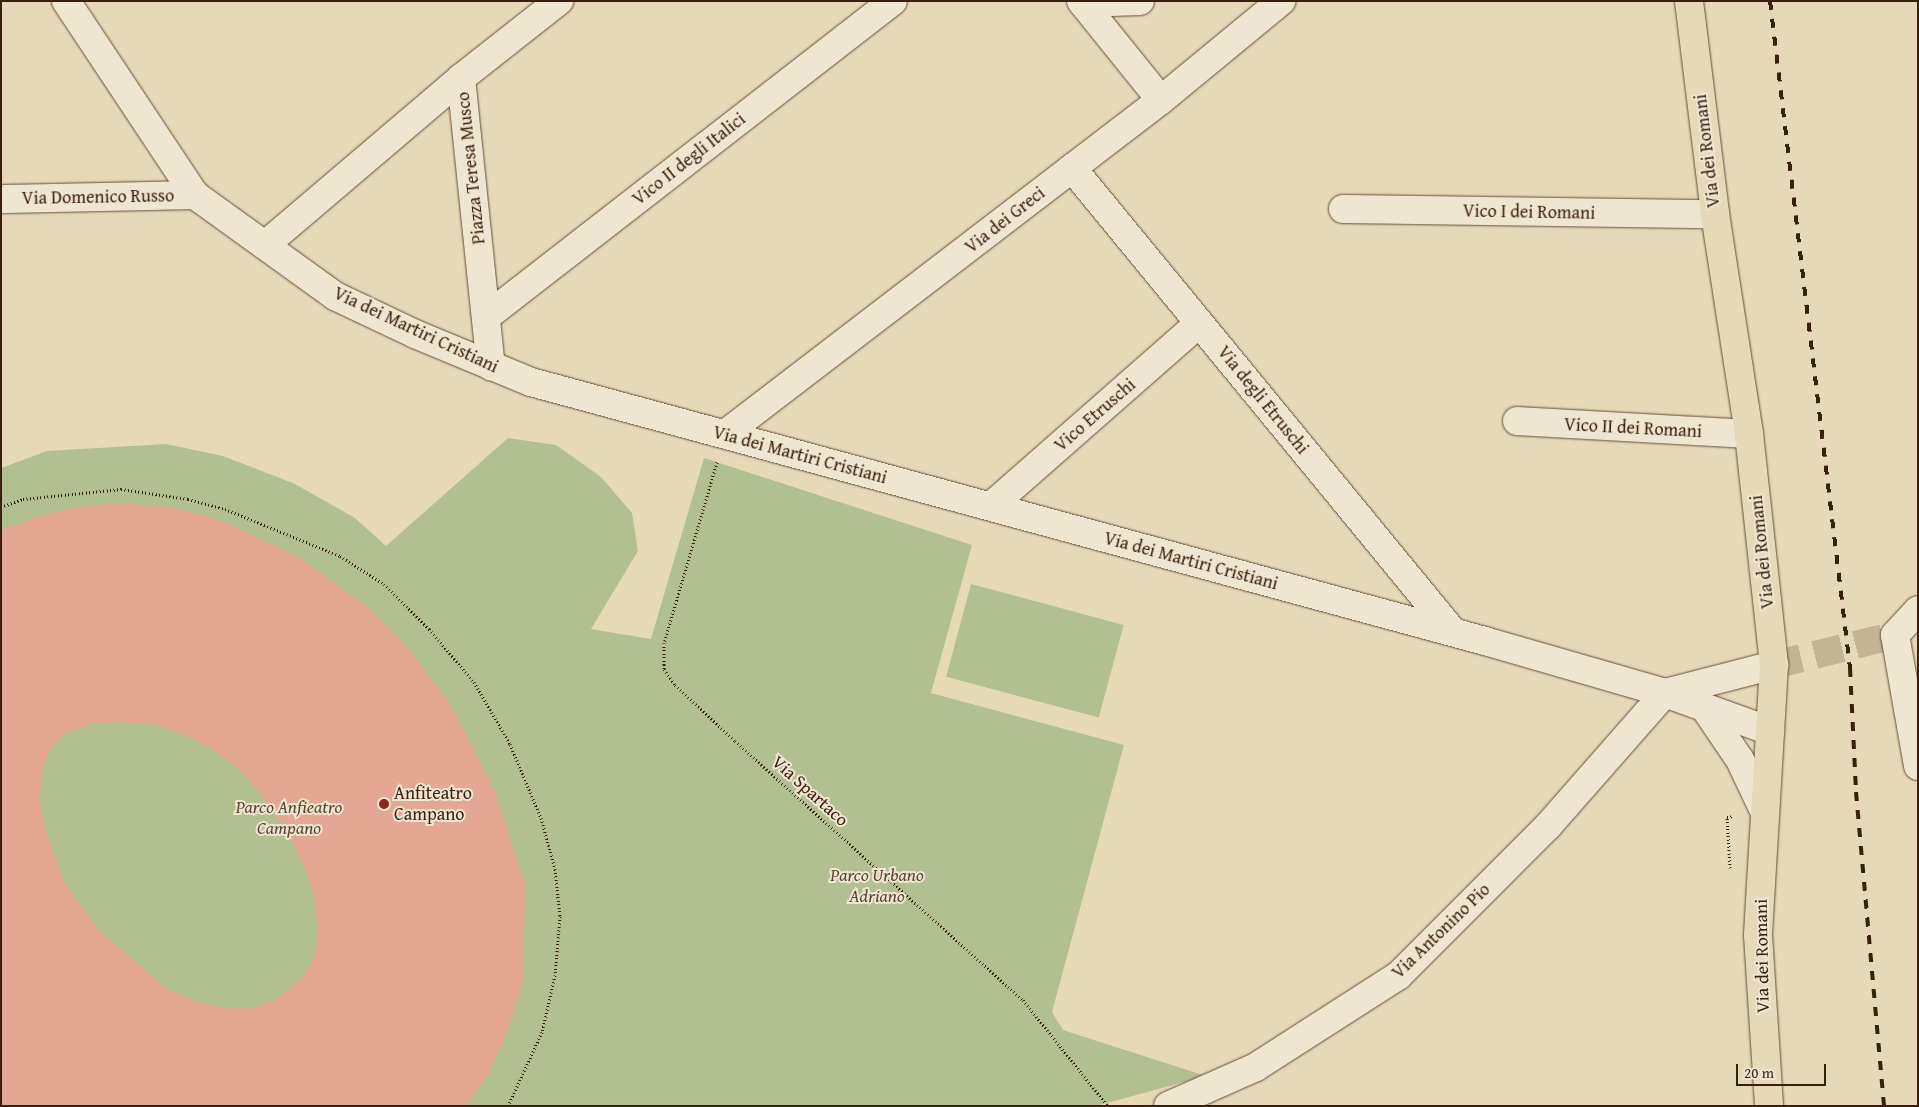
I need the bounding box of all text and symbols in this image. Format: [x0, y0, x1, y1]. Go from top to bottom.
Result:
street label: Piazza Teresa Musco [452, 91, 490, 245]
street label: Via dei Romani [1689, 93, 1725, 209]
street label: Vico II degli Italici [628, 108, 750, 210]
street label: Via dei Greci [961, 182, 1049, 258]
street label: Via Domenico Russo [22, 185, 174, 209]
street label: Vico I dei Romani [1463, 200, 1595, 224]
street label: Via dei Martiri Cristiani [330, 282, 502, 378]
street label: Via degli Etruschi [1213, 342, 1313, 458]
street label: Vico Etruschi [1050, 374, 1140, 456]
street label: Vico II dei Romani [1564, 414, 1702, 442]
street label: Via dei Martiri Cristiani [711, 421, 889, 489]
street label: Via dei Romani [1745, 494, 1779, 610]
street label: Via dei Martiri Cristiani [1102, 527, 1280, 595]
street label: Via Spartaco [767, 751, 853, 831]
place label: Anfiteatro Campano [394, 783, 472, 826]
park label: Parco Anfieatro Campano [236, 797, 342, 840]
marker: Anfiteatro Campano [378, 798, 390, 810]
park label: Parco Urbano Adriano [830, 865, 924, 908]
street label: Via Antonino Pio [1387, 879, 1495, 983]
street label: Via dei Romani [1750, 899, 1774, 1013]
scale bar [1739, 1054, 1829, 1086]
text: 20 m [1744, 1062, 1774, 1083]

